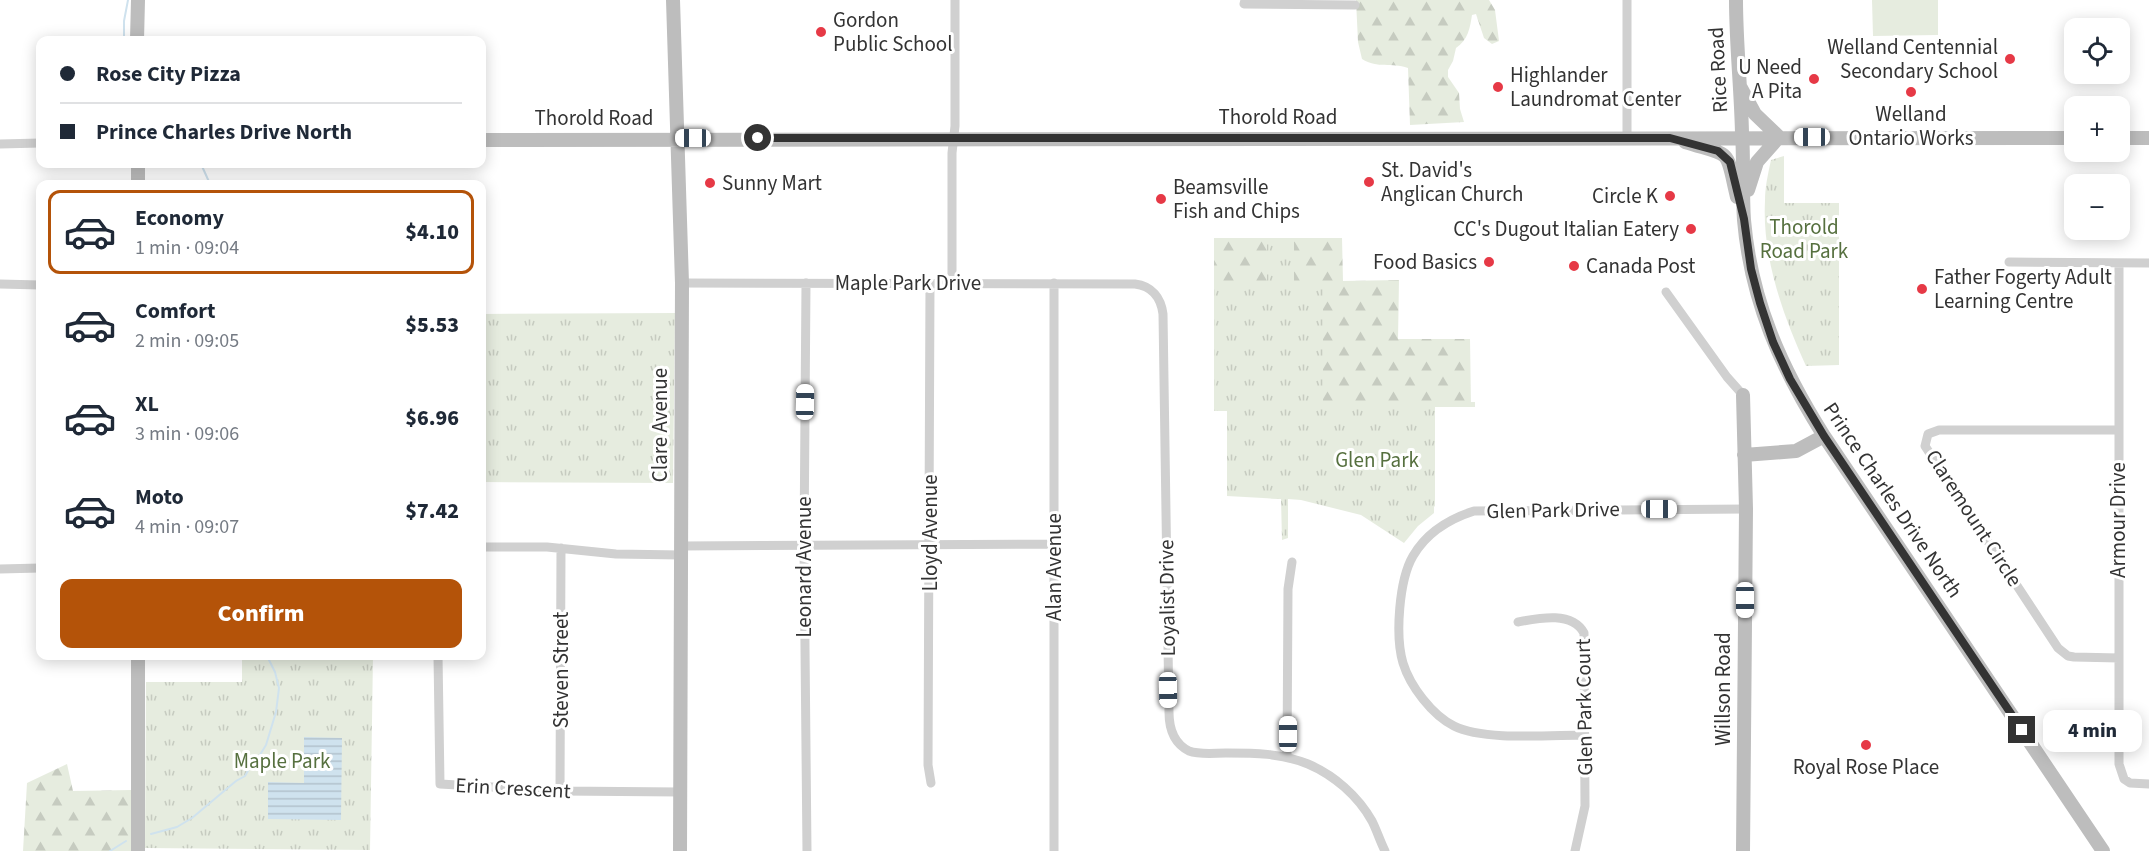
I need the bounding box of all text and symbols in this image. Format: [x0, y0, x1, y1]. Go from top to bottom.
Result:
place label: Gordon Public School [833, 5, 953, 59]
map controls [2064, 18, 2130, 240]
button: locate [2064, 18, 2130, 84]
marker: Gordon Public School [814, 25, 828, 39]
street label: Rice Road [1701, 26, 1735, 114]
place label: Welland Centennial Secondary School [1827, 32, 1998, 86]
place label: U Need A Pita [1738, 52, 1802, 106]
marker: Welland Centennial Secondary School [2003, 52, 2017, 66]
text: Rose City Pizza [96, 58, 241, 90]
place label: Highlander Laundromat Center [1510, 60, 1682, 114]
marker: U Need A Pita [1807, 72, 1821, 86]
marker: Highlander Laundromat Center [1491, 80, 1505, 94]
marker: Welland Ontario Works [1904, 85, 1918, 99]
button: + [2064, 96, 2130, 162]
place label: Welland Ontario Works [1848, 99, 1974, 153]
street label: Thorold Road [1219, 102, 1337, 132]
street label: Thorold Road [535, 103, 653, 133]
text: Prince Charles Drive North [96, 116, 352, 148]
route start [744, 124, 771, 151]
car [1794, 128, 1830, 146]
car [675, 129, 711, 147]
place label: St. David's Anglican Church [1381, 155, 1524, 209]
place label: Sunny Mart [722, 168, 822, 198]
place label: Beamsville Fish and Chips [1173, 172, 1300, 226]
button: − [2064, 174, 2130, 240]
marker: St. David's Anglican Church [1362, 175, 1376, 189]
marker: Sunny Mart [703, 176, 717, 190]
place label: Circle K [1592, 181, 1659, 211]
marker: Circle K [1663, 189, 1677, 203]
marker: Beamsville Fish and Chips [1154, 192, 1168, 206]
text: Economy [135, 202, 224, 234]
icon: car [63, 205, 117, 259]
park label: Thorold Road Park [1760, 212, 1849, 266]
place label: CC's Dugout Italian Eatery [1453, 214, 1679, 244]
text: $4.10 [405, 216, 459, 248]
marker: CC's Dugout Italian Eatery [1684, 222, 1698, 236]
text: 1 min · 09:04 [135, 234, 239, 262]
place label: Food Basics [1373, 247, 1477, 277]
place label: Canada Post [1586, 251, 1695, 281]
marker: Food Basics [1482, 255, 1496, 269]
marker: Canada Post [1567, 259, 1581, 273]
place label: Father Fogerty Adult Learning Centre [1934, 262, 2112, 316]
street label: Maple Park Drive [835, 268, 981, 298]
marker: Father Fogerty Adult Learning Centre [1915, 282, 1929, 296]
text: Comfort [135, 295, 216, 327]
icon: car [63, 298, 117, 352]
text: $5.53 [405, 309, 459, 341]
text: 2 min · 09:05 [135, 327, 239, 355]
street label: Clare Avenue [645, 368, 675, 482]
car [796, 384, 814, 420]
text: XL [135, 388, 159, 420]
icon: car [63, 391, 117, 445]
street label: Prince Charles Drive North [1816, 396, 1970, 604]
text: $6.96 [405, 402, 459, 434]
text: 3 min · 09:06 [135, 420, 239, 448]
street label: Claremount Circle [1918, 444, 2030, 592]
park label: Glen Park [1335, 445, 1419, 475]
street label: Armour Drive [2103, 462, 2133, 578]
street label: Lloyd Avenue [915, 474, 945, 592]
text: Moto [135, 481, 184, 513]
icon: car [63, 484, 117, 538]
street label: Glen Park Drive [1486, 494, 1620, 526]
text: $7.42 [405, 495, 459, 527]
street label: Leonard Avenue [789, 496, 819, 638]
car [1641, 500, 1677, 518]
text: 4 min · 09:07 [135, 513, 239, 541]
street label: Alan Avenue [1039, 513, 1069, 621]
street label: Loyalist Drive [1151, 539, 1183, 657]
button: Confirm [60, 579, 462, 648]
car [1736, 582, 1754, 618]
street label: Steven Street [546, 612, 576, 728]
street label: Willson Road [1708, 632, 1738, 746]
street label: Glen Park Court [1568, 638, 1600, 776]
car [1159, 672, 1177, 708]
callout: 4 min [2043, 709, 2142, 751]
car [1279, 716, 1297, 752]
route end [2008, 716, 2035, 743]
text: 4 min [2068, 717, 2117, 745]
marker: Royal Rose Place [1859, 738, 1873, 752]
park label: Maple Park [234, 746, 331, 776]
place label: Royal Rose Place [1793, 752, 1939, 782]
street label: Erin Crescent [454, 770, 572, 806]

